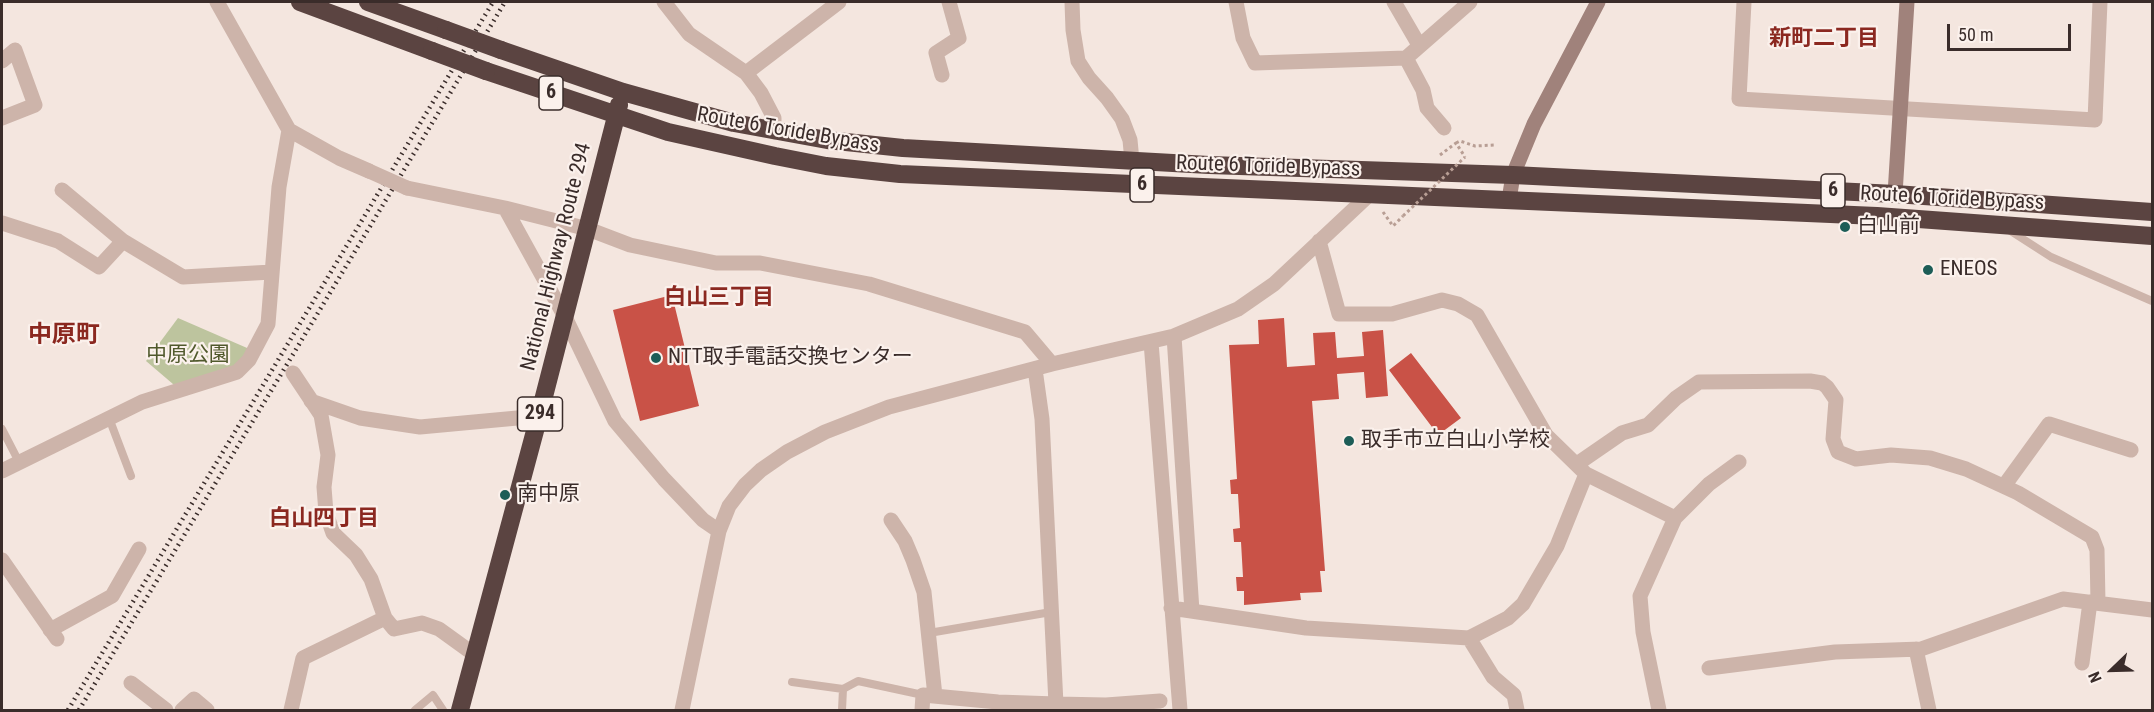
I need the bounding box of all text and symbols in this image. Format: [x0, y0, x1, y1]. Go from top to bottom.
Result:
scale bar [1950, 12, 2074, 50]
text: 50 m [1958, 24, 1993, 45]
district label: 新町二丁目 [1769, 26, 1879, 52]
road number: 6 [539, 76, 563, 110]
street label: Route 6 Toride Bypass [695, 103, 881, 159]
street label: National Highway Route 294 [516, 141, 598, 373]
street label: Route 6 Toride Bypass [1175, 151, 1361, 183]
road number: 6 [1130, 168, 1154, 202]
road number: 6 [1821, 174, 1845, 208]
street label: Route 6 Toride Bypass [1859, 182, 2045, 216]
place label: 白山前 [1857, 214, 1920, 240]
marker: 白山前 [1838, 220, 1852, 234]
place label: ENEOS [1940, 257, 1997, 283]
marker: ENEOS [1921, 263, 1935, 277]
district label: 白山三丁目 [664, 285, 774, 311]
district label: 中原町 [28, 322, 100, 350]
park label: 中原公園 [146, 343, 230, 369]
place label: NTT取手電話交換センター [668, 345, 913, 371]
marker: NTT取手電話交換センター [649, 351, 663, 365]
road number: 294 [518, 397, 562, 431]
place label: 取手市立白山小学校 [1361, 428, 1550, 454]
marker: 取手市立白山小学校 [1342, 434, 1356, 448]
place label: 南中原 [517, 482, 580, 508]
marker: 南中原 [498, 488, 512, 502]
district label: 白山四丁目 [269, 506, 379, 532]
north arrow [2082, 640, 2142, 700]
text: N [2084, 669, 2106, 685]

